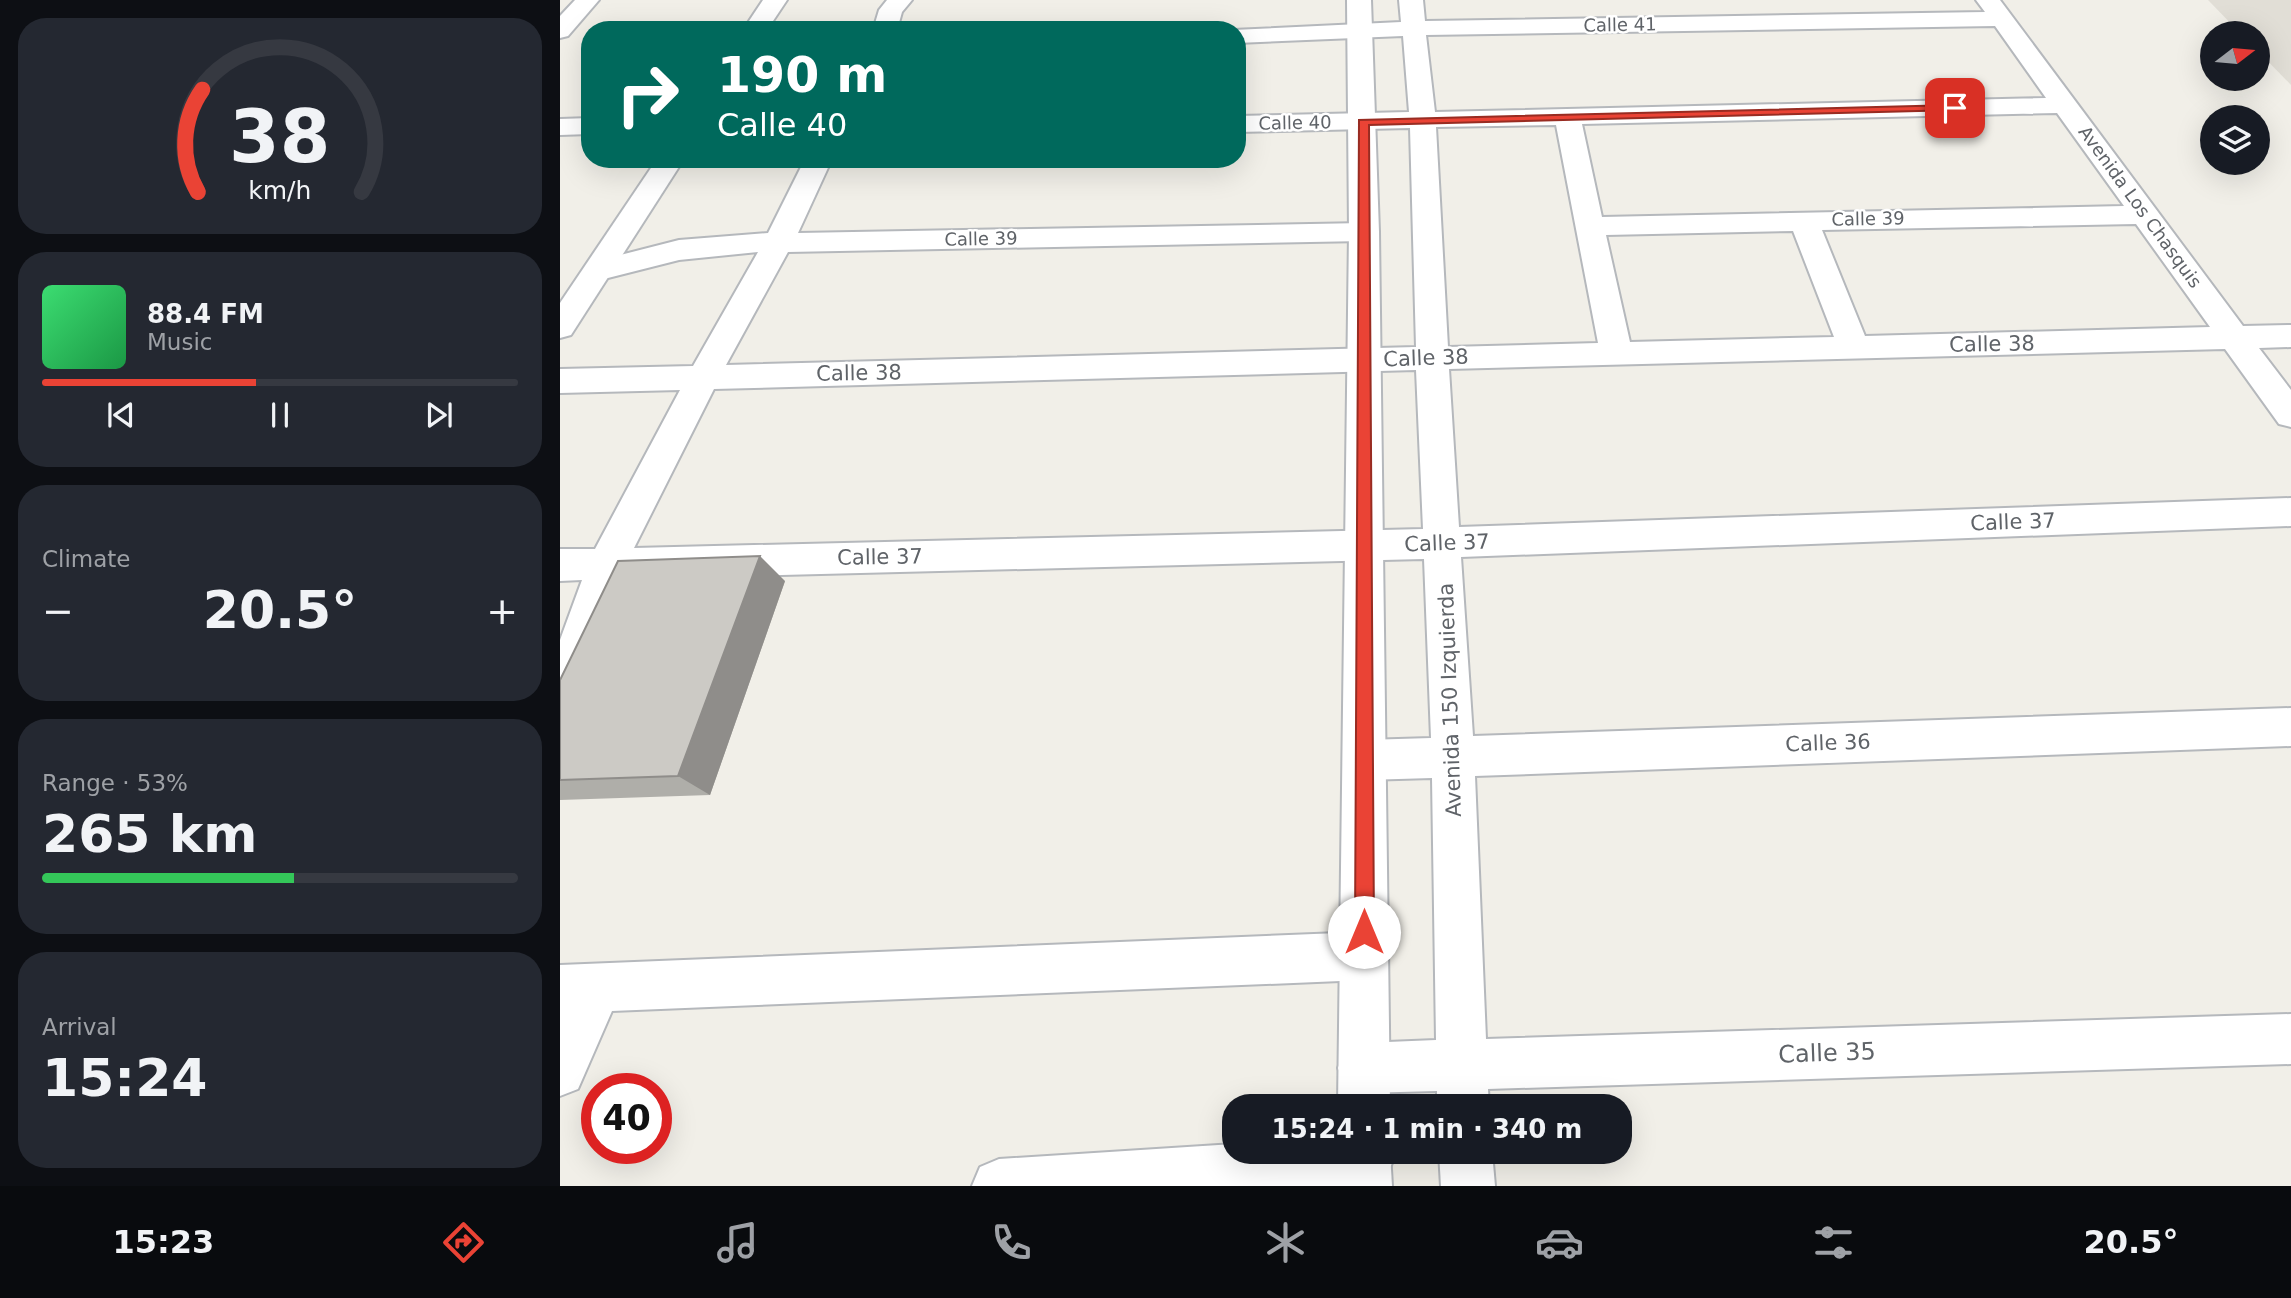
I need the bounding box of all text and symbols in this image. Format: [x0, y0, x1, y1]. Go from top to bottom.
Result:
street label: Calle 41 [1583, 13, 1657, 36]
north arrow [2200, 21, 2270, 91]
map controls [2200, 21, 2270, 175]
text: 190 m [717, 47, 887, 104]
icon: right [602, 49, 693, 140]
pin [1925, 78, 1985, 138]
icon: arrive [1936, 89, 1974, 127]
text: 38 [229, 94, 331, 179]
button: layers [2200, 105, 2270, 175]
text: Calle 40 [717, 106, 847, 144]
street label: Calle 40 [1258, 111, 1332, 134]
street label: Avenida Los Chasquis [2075, 122, 2206, 292]
text: km/h [248, 176, 312, 205]
street label: Calle 39 [1831, 207, 1905, 230]
street label: Calle 39 [944, 227, 1018, 250]
text: 88.4 FM [147, 299, 264, 329]
text: Music [147, 329, 212, 355]
street label: Calle 38 [1949, 331, 2035, 357]
street label: Calle 38 [1383, 345, 1469, 371]
street label: Calle 38 [816, 360, 902, 386]
icon: previous [102, 396, 140, 434]
icon: pause [261, 396, 299, 434]
icon: next [420, 396, 458, 434]
street label: Calle 37 [1970, 509, 2056, 535]
street label: Calle 37 [1404, 530, 1490, 556]
street label: Calle 37 [837, 544, 923, 570]
text: Climate [42, 546, 131, 572]
text: 20.5° [203, 580, 357, 640]
street label: Avenida 150 Izquierda [1434, 582, 1466, 818]
text: − [42, 589, 74, 633]
text: + [486, 589, 518, 633]
street label: Calle 36 [1785, 730, 1871, 756]
text: Range · 53% [42, 770, 188, 796]
text: 265 km [42, 804, 257, 864]
position arrow [1327, 895, 1401, 969]
text: Arrival [42, 1014, 117, 1040]
street label: Calle 35 [1778, 1037, 1876, 1069]
text: 15:24 [42, 1048, 208, 1108]
speed limit sign: 40 [581, 1073, 672, 1164]
text: 15:24 · 1 min · 340 m [1272, 1114, 1582, 1144]
icon: directions [439, 1218, 488, 1267]
icon: music [713, 1218, 762, 1267]
icon: phone [987, 1218, 1036, 1267]
icon: climate [1261, 1218, 1310, 1267]
icon: car [1535, 1218, 1584, 1267]
icon: filters [1809, 1218, 1858, 1267]
text: 15:23 [113, 1223, 214, 1261]
text: 20.5° [2083, 1223, 2178, 1261]

